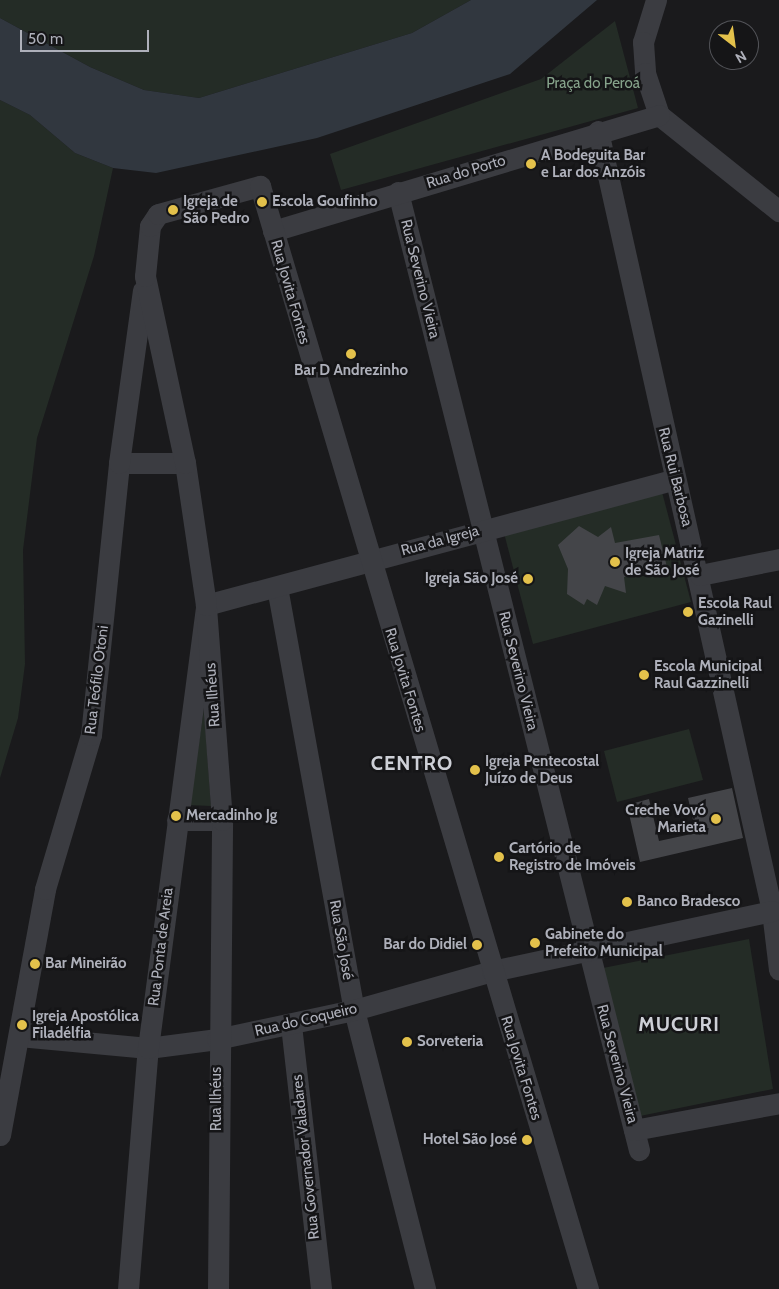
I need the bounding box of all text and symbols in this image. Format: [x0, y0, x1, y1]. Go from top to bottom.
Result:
scale bar [22, 20, 151, 52]
north arrow [709, 20, 759, 70]
text: 50 m [28, 30, 63, 48]
text: N [732, 47, 750, 67]
park label: Praça do Peroá [546, 75, 640, 93]
place label: A Bodeguita Bar e Lar dos Anzóis [541, 146, 645, 181]
street label: Rua do Porto [424, 151, 508, 193]
marker: A Bodeguita Bar e Lar dos Anzóis [525, 158, 537, 170]
place label: Igreja de São Pedro [183, 192, 250, 227]
place label: Escola Goufinho [272, 193, 378, 211]
marker: Escola Goufinho [256, 196, 268, 208]
marker: Igreja de São Pedro [167, 204, 179, 216]
street label: Rua Severino Vieira [396, 218, 444, 340]
street label: Rua Jovita Fontes [266, 238, 314, 346]
marker: Bar D Andrezinho [345, 348, 357, 360]
place label: Bar D Andrezinho [294, 362, 408, 380]
street label: Rua Rui Barbosa [654, 426, 696, 528]
street label: Rua da Igreja [399, 522, 481, 560]
place label: Igreja Matriz de São José [625, 544, 704, 579]
marker: Igreja Matriz de São José [609, 556, 621, 568]
place label: Igreja São José [425, 570, 518, 588]
marker: Igreja São José [522, 573, 534, 585]
place label: Escola Raul Gazinelli [698, 594, 772, 629]
marker: Escola Raul Gazinelli [682, 606, 694, 618]
street label: Rua Severino Vieira [494, 610, 542, 732]
street label: Rua Teófilo Otoni [81, 625, 113, 735]
street label: Rua Jovita Fontes [381, 626, 429, 734]
place label: Escola Municipal Raul Gazzinelli [654, 657, 762, 692]
street label: Rua Ilhéus [202, 662, 224, 728]
marker: Escola Municipal Raul Gazzinelli [638, 669, 650, 681]
district label: CENTRO [370, 751, 454, 775]
place label: Igreja Pentecostal Juízo de Deus [485, 752, 599, 787]
marker: Igreja Pentecostal Juízo de Deus [469, 764, 481, 776]
place label: Creche Vovó Marieta [625, 801, 706, 836]
place label: Mercadinho Jg [186, 807, 277, 825]
marker: Mercadinho Jg [170, 810, 182, 822]
marker: Creche Vovó Marieta [710, 813, 722, 825]
place label: Cartório de Registro de Imóveis [509, 839, 636, 874]
marker: Cartório de Registro de Imóveis [493, 851, 505, 863]
street label: Rua Ponta de Areia [145, 887, 177, 1007]
place label: Banco Bradesco [637, 893, 740, 911]
marker: Banco Bradesco [621, 896, 633, 908]
street label: Rua São José [325, 899, 357, 981]
place label: Gabinete do Prefeito Municipal [545, 925, 663, 960]
place label: Bar do Didiel [383, 936, 467, 954]
marker: Gabinete do Prefeito Municipal [529, 937, 541, 949]
marker: Bar do Didiel [471, 939, 483, 951]
place label: Bar Mineirão [45, 955, 127, 973]
marker: Bar Mineirão [29, 958, 41, 970]
street label: Rua do Coqueiro [253, 999, 359, 1041]
street label: Rua Severino Vieira [592, 1003, 642, 1125]
place label: Igreja Apostólica Filadélfia [32, 1007, 139, 1042]
district label: MUCURI [637, 1012, 721, 1036]
street label: Rua Jovita Fontes [497, 1014, 545, 1122]
marker: Igreja Apostólica Filadélfia [16, 1019, 28, 1031]
place label: Sorveteria [417, 1033, 483, 1051]
marker: Sorveteria [401, 1036, 413, 1048]
street label: Rua Ilhéus [208, 1067, 226, 1131]
street label: Rua Governador Valadares [288, 1074, 324, 1240]
place label: Hotel São José [423, 1131, 517, 1149]
marker: Hotel São José [521, 1134, 533, 1146]

